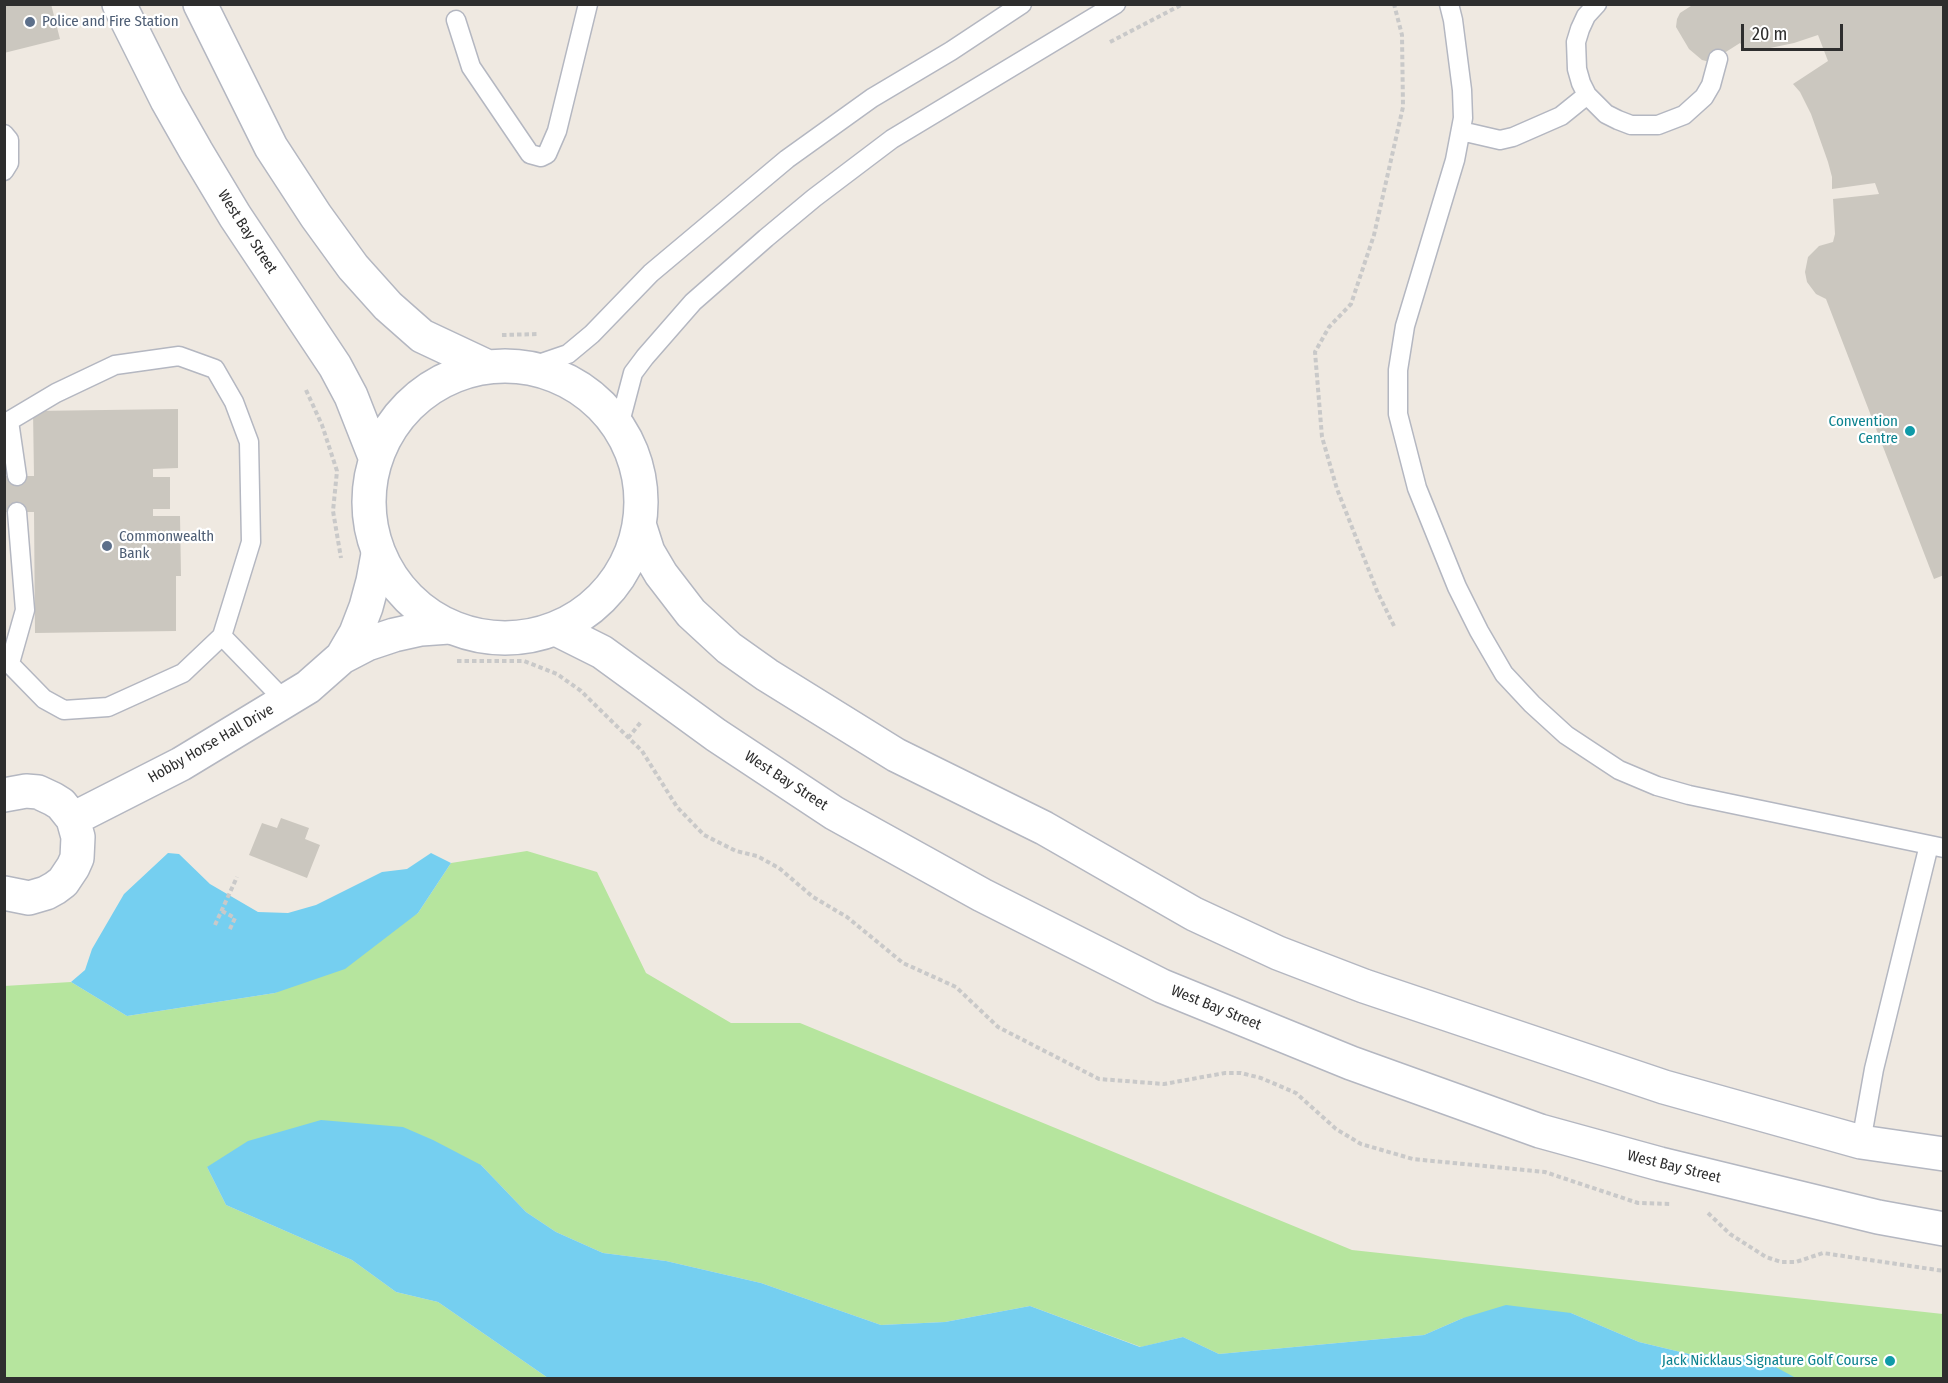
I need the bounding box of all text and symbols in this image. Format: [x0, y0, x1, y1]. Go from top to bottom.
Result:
scale bar [1744, 12, 1846, 50]
place label: Police and Fire Station [42, 13, 179, 31]
marker: Police and Fire Station [23, 15, 37, 29]
text: 20 m [1752, 23, 1787, 45]
street label: West Bay Street [213, 187, 281, 277]
place label: Convention Centre [1829, 413, 1898, 448]
marker: Convention Centre [1903, 424, 1917, 438]
place label: Commonwealth Bank [119, 528, 214, 563]
marker: Commonwealth Bank [100, 539, 114, 553]
street label: Hobby Horse Hall Drive [145, 701, 277, 787]
street label: West Bay Street [741, 747, 831, 815]
street label: West Bay Street [1168, 982, 1264, 1034]
street label: West Bay Street [1625, 1147, 1723, 1187]
place label: Jack Nicklaus Signature Golf Course [1662, 1352, 1878, 1370]
marker: Jack Nicklaus Signature Golf Course [1883, 1354, 1897, 1368]

